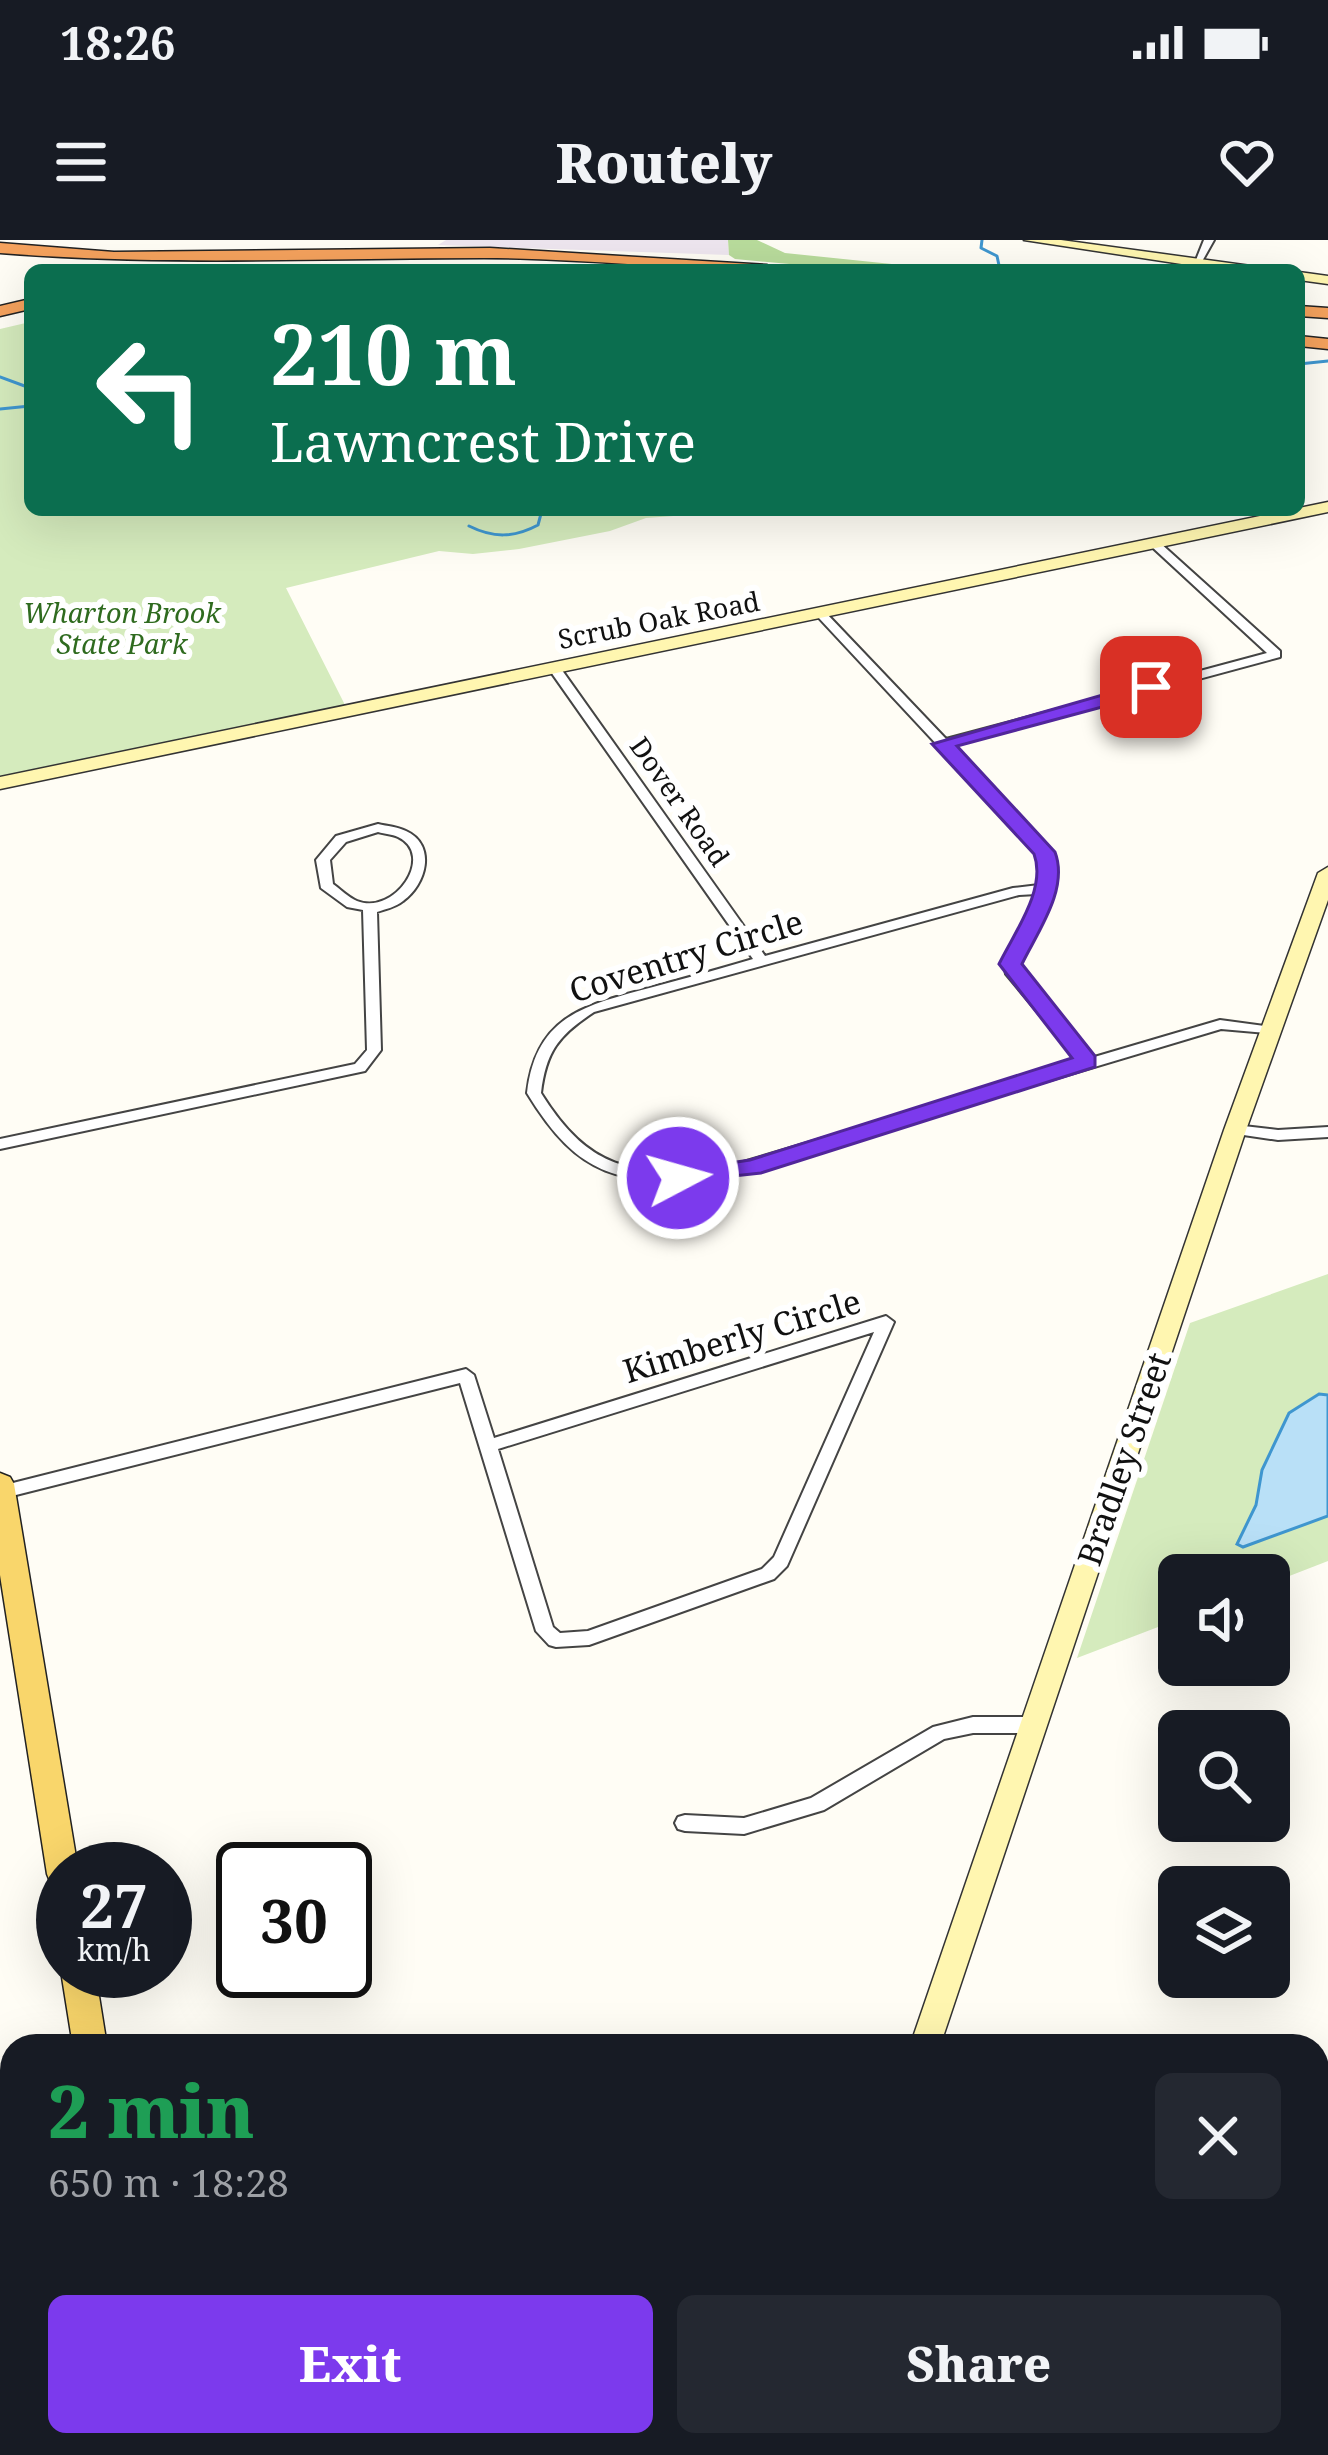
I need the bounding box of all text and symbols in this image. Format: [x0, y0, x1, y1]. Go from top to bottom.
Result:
text: 18:26 [60, 12, 175, 73]
text: Routely [556, 125, 772, 199]
icon: menu [48, 129, 114, 195]
icon: heart [1214, 129, 1280, 195]
text: 210 m [270, 295, 517, 410]
icon: left [72, 312, 228, 468]
text: Lawncrest Drive [270, 404, 696, 478]
street label: Scrub Oak Road [555, 582, 763, 657]
park label: Wharton Brook State Park [23, 594, 222, 662]
pin [1100, 636, 1202, 738]
icon: arrive [1118, 654, 1184, 720]
street label: Dover Road [622, 729, 739, 874]
street label: Coventry Circle [563, 899, 808, 1012]
position arrow [615, 1115, 741, 1241]
street label: Kimberly Circle [618, 1278, 866, 1393]
street label: Bradley Street [1066, 1346, 1181, 1571]
map controls [1158, 1554, 1290, 1998]
button: sound [1158, 1554, 1290, 1686]
button: search [1158, 1710, 1290, 1842]
speed limit sign: 30 [216, 1842, 372, 1998]
text: 27 [80, 1864, 148, 1946]
button: layers [1158, 1866, 1290, 1998]
text: km/h [77, 1929, 151, 1970]
text: 2 min [48, 2061, 255, 2159]
button: close [1155, 2073, 1281, 2199]
text: 650 m · 18:28 [48, 2155, 289, 2208]
button: Exit [48, 2295, 653, 2433]
button: Share [677, 2295, 1281, 2433]

